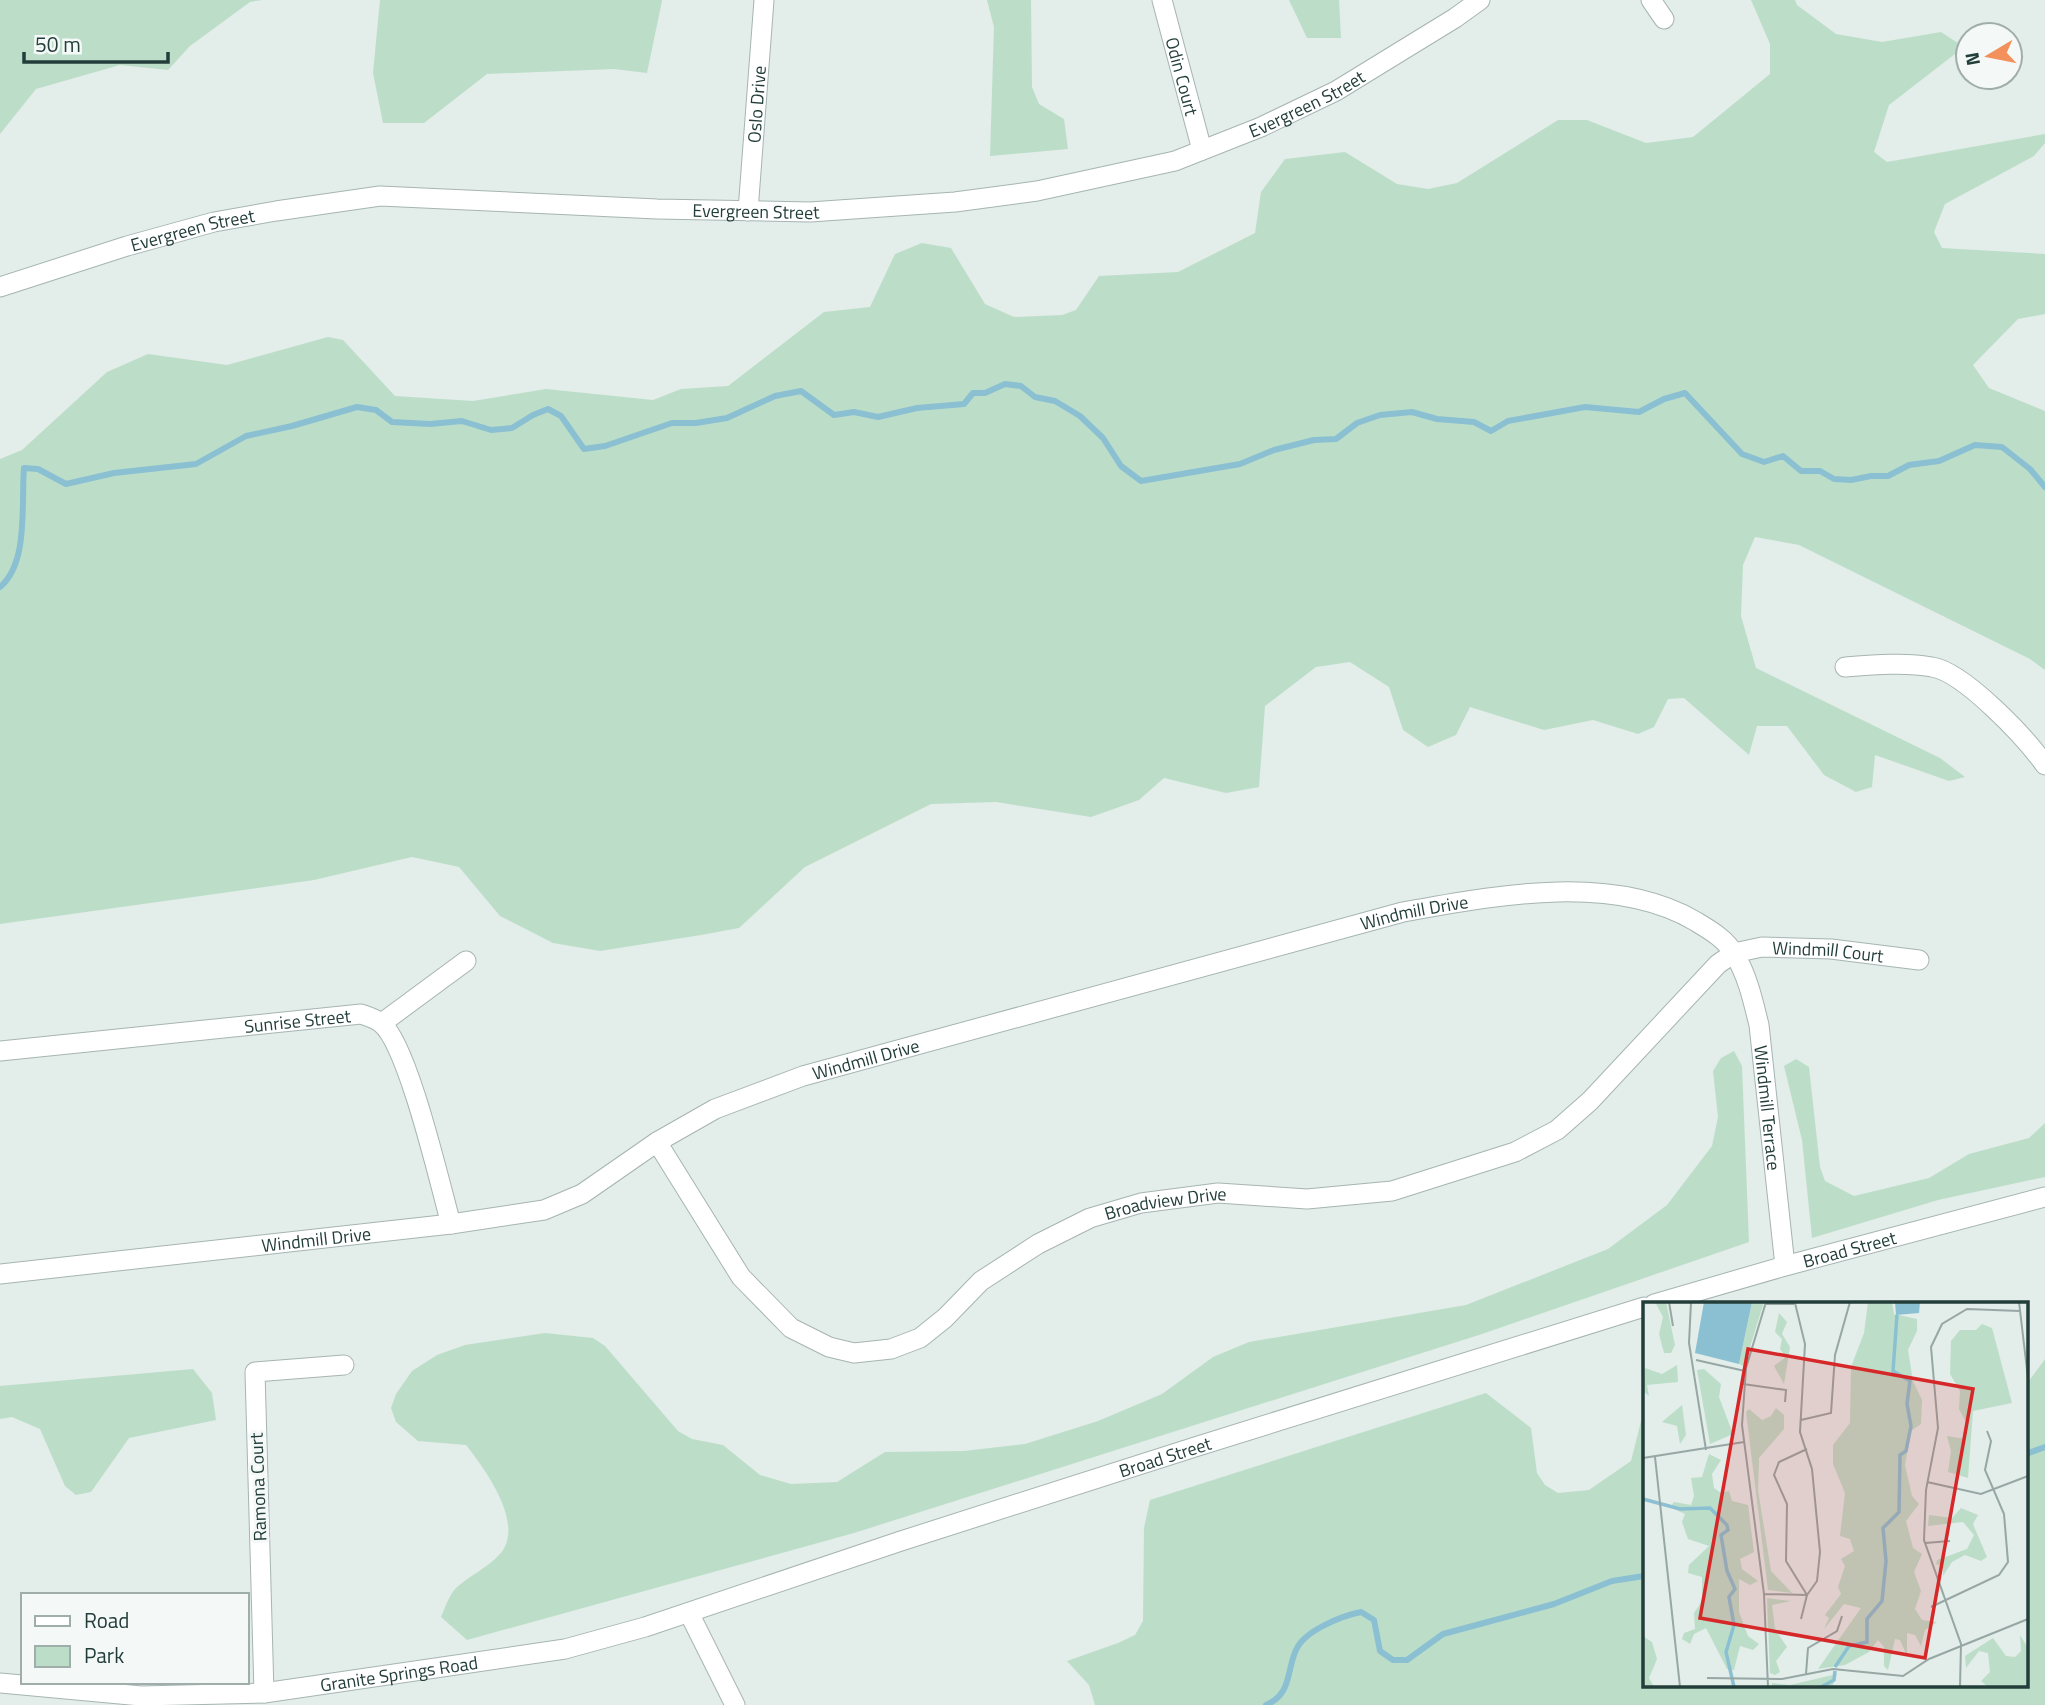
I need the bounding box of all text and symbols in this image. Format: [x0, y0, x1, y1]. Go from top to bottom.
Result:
scale bar [24, 21, 168, 65]
north arrow [1954, 21, 2024, 91]
text: 50 m [35, 28, 81, 60]
street label: Odin Court [1159, 34, 1206, 119]
text: N [1956, 50, 1987, 68]
street label: Evergreen Street [1244, 63, 1370, 144]
street label: Oslo Drive [740, 65, 772, 144]
street label: Evergreen Street [692, 196, 821, 226]
street label: Evergreen Street [127, 201, 257, 258]
street label: Windmill Drive [1357, 887, 1470, 937]
street label: Windmill Court [1772, 934, 1886, 969]
street label: Sunrise Street [243, 1002, 353, 1039]
street label: Windmill Drive [809, 1031, 922, 1086]
street label: Windmill Terrace [1748, 1044, 1788, 1172]
street label: Broadview Drive [1101, 1179, 1227, 1227]
street label: Windmill Drive [260, 1219, 372, 1258]
street label: Broad Street [1800, 1223, 1900, 1274]
inset map [1643, 1302, 2028, 1688]
street label: Broad Street [1115, 1429, 1215, 1484]
street label: Ramona Court [243, 1432, 273, 1542]
legend [21, 1593, 248, 1684]
text: Road [84, 1604, 129, 1636]
text: Park [84, 1639, 124, 1671]
street label: Granite Springs Road [318, 1648, 480, 1698]

